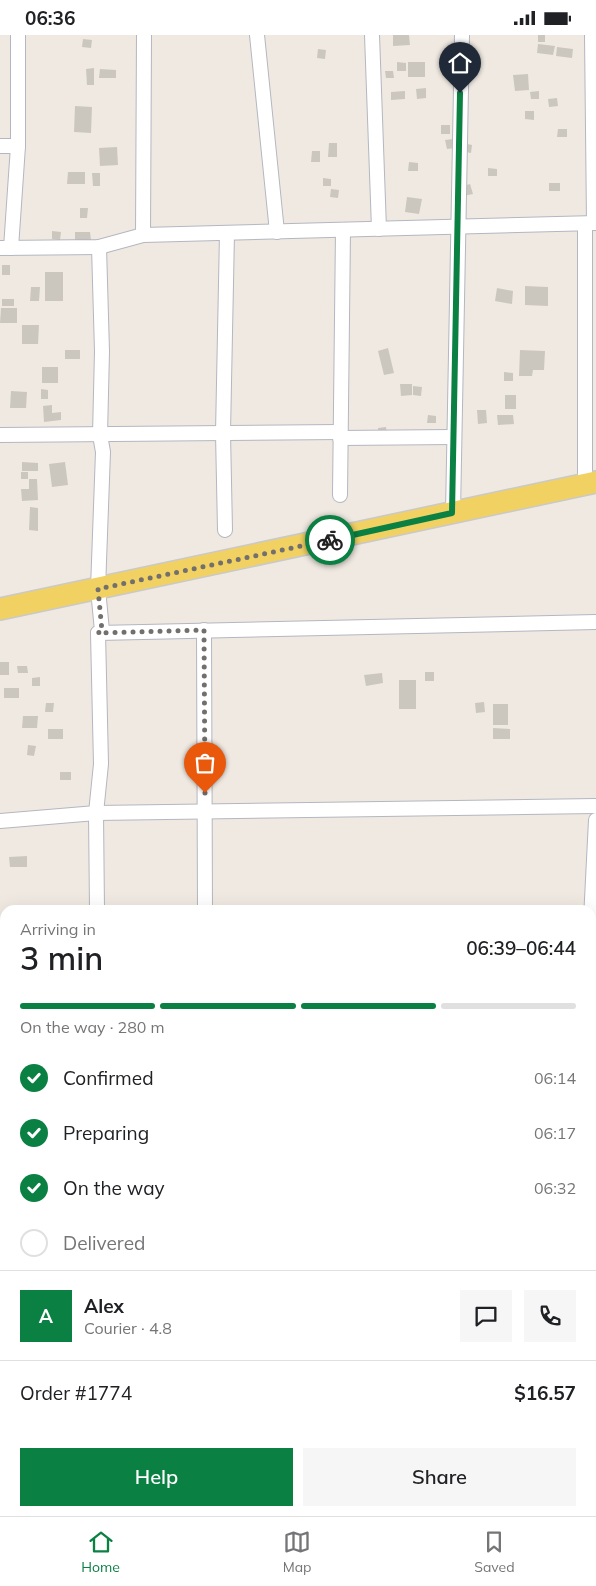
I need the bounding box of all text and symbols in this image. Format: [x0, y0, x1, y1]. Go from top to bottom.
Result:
text: 06:36 [25, 6, 75, 30]
pin [439, 42, 481, 93]
icon: home [446, 49, 474, 77]
courier [305, 515, 355, 565]
icon: bike [316, 526, 344, 554]
pin [184, 742, 226, 793]
icon: bag [191, 749, 219, 777]
text: Arriving in [20, 919, 96, 939]
text: 06:39–06:44 [466, 936, 576, 960]
text: 3 min [20, 938, 103, 978]
text: On the way · 280 m [20, 1017, 165, 1037]
icon: check [20, 1064, 48, 1092]
text: Confirmed [63, 1066, 154, 1090]
text: 06:14 [534, 1068, 576, 1088]
icon: check [20, 1119, 48, 1147]
text: Preparing [63, 1121, 149, 1145]
text: 06:17 [534, 1123, 576, 1143]
icon: check [20, 1174, 48, 1202]
text: On the way [63, 1176, 165, 1200]
text: 06:32 [534, 1178, 576, 1198]
text: Delivered [63, 1231, 145, 1255]
button: chat [460, 1290, 512, 1342]
button: phone [524, 1290, 576, 1342]
text: Alex [84, 1294, 124, 1318]
text: A [39, 1304, 53, 1328]
text: Courier · 4.8 [84, 1318, 172, 1338]
text: Order #1774 [20, 1381, 132, 1405]
text: $16.57 [514, 1381, 576, 1405]
button: Help [20, 1448, 293, 1506]
button: Share [303, 1448, 576, 1506]
tab: Home [81, 1528, 120, 1576]
tab: Map [283, 1528, 312, 1576]
tab: Saved [474, 1528, 515, 1576]

